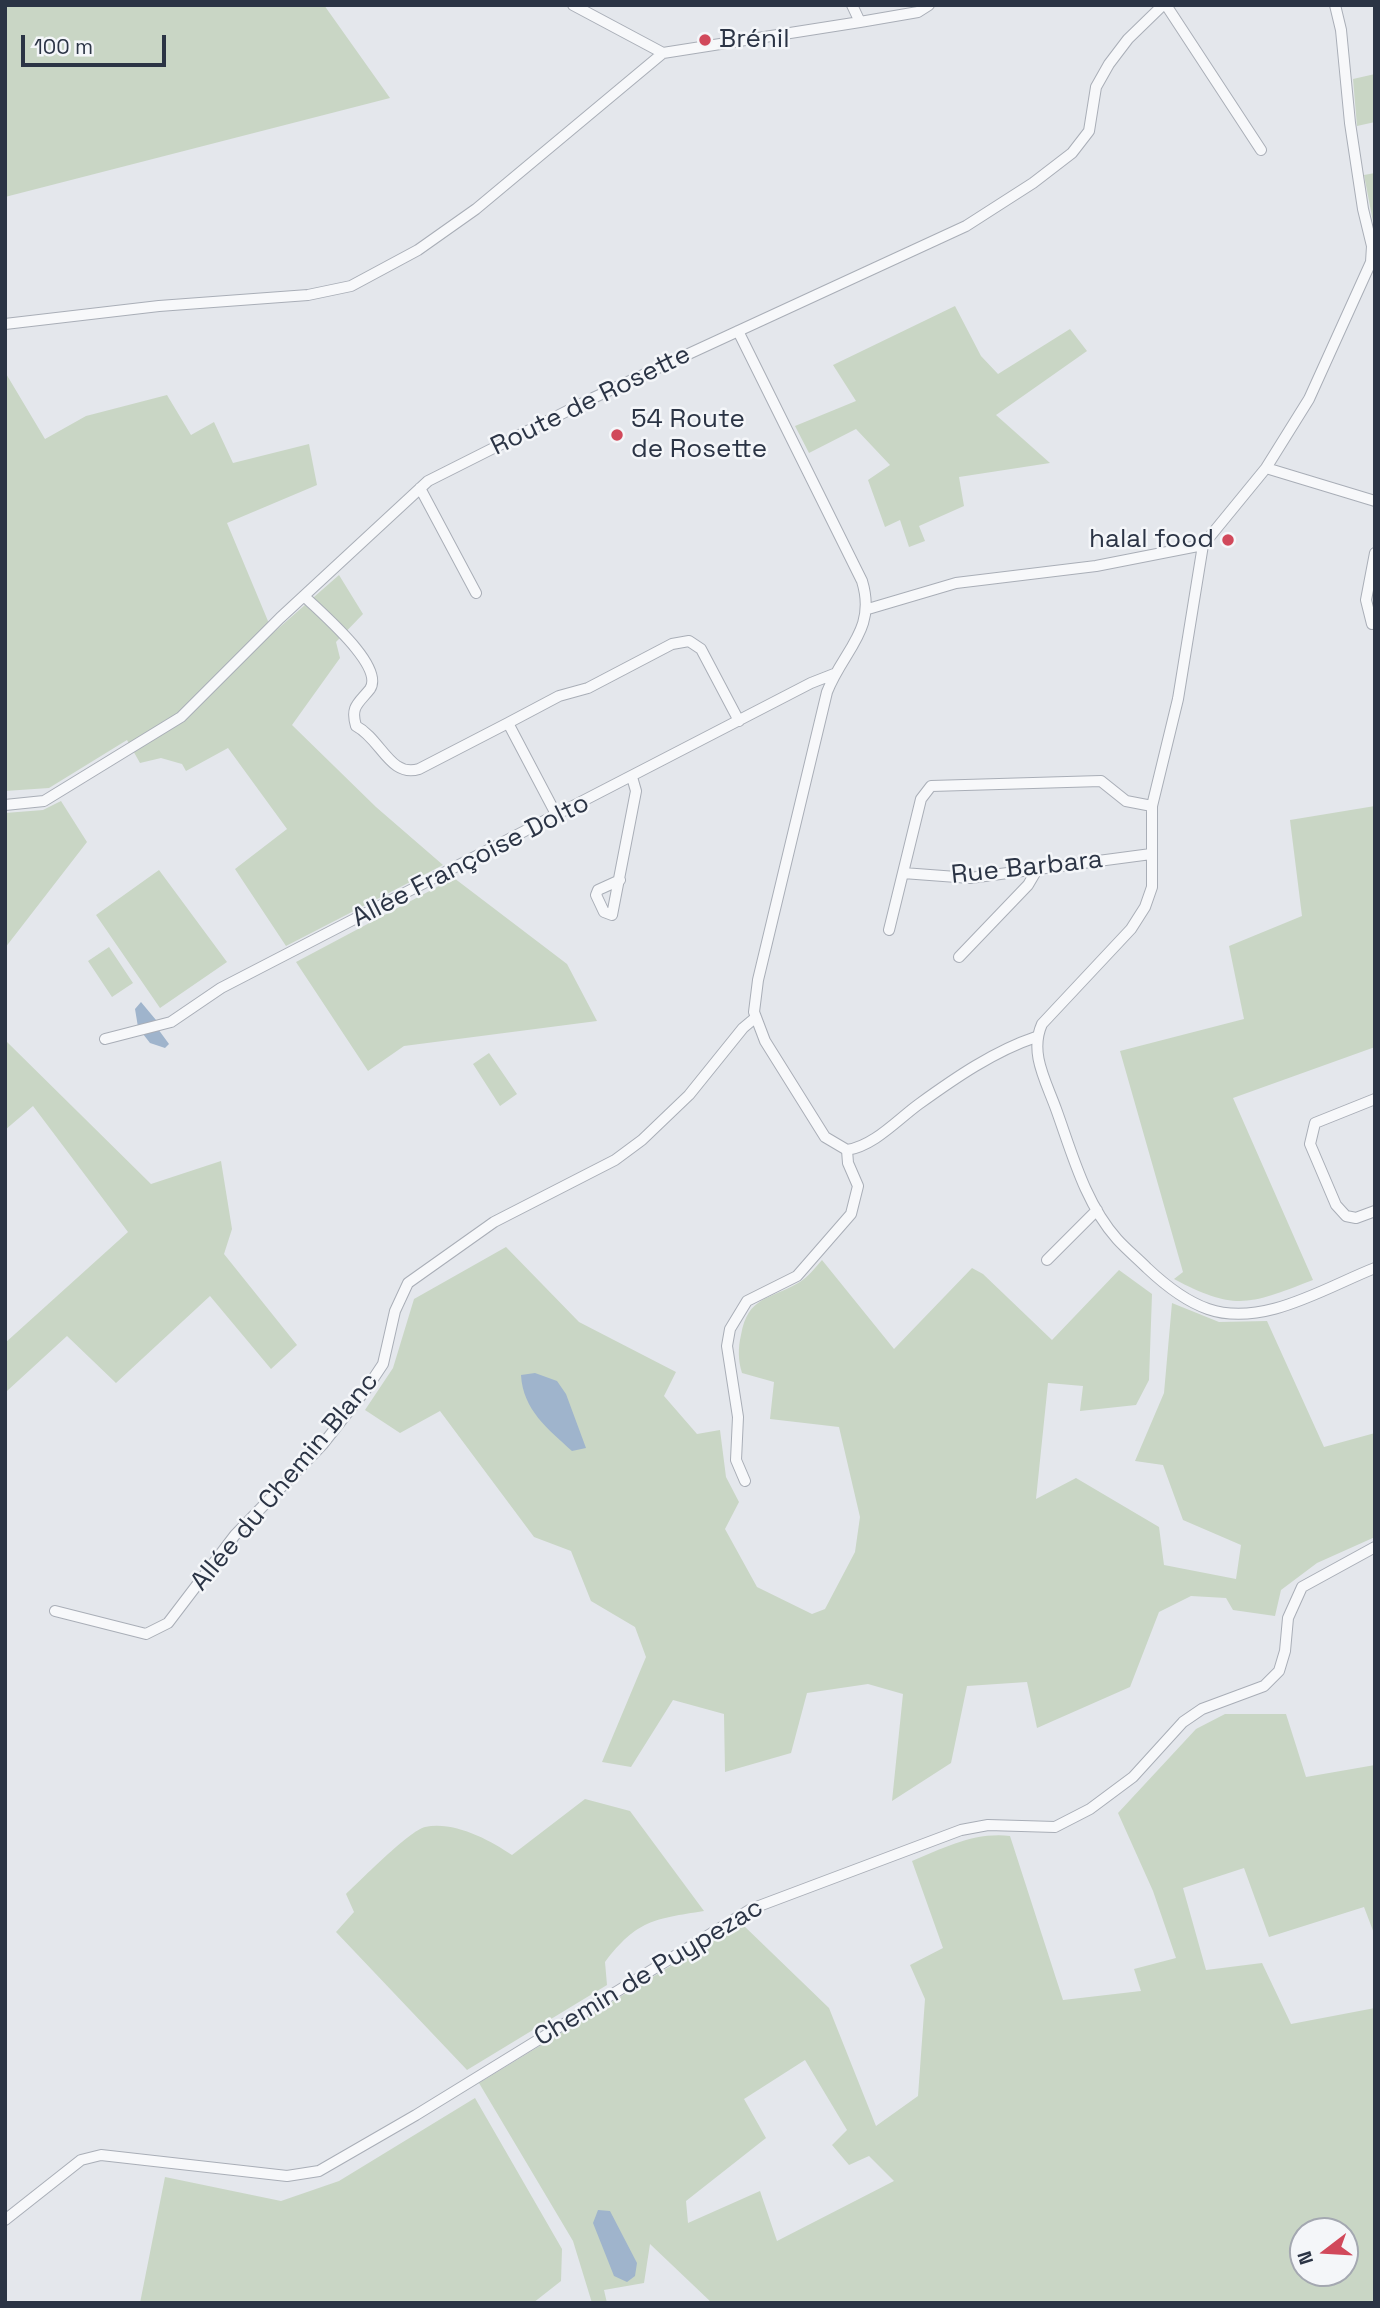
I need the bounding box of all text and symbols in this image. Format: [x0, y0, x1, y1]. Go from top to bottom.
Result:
scale bar [24, 21, 170, 65]
place label: Brénil [719, 24, 790, 56]
marker: Brénil [697, 32, 713, 48]
text: 100 m [34, 33, 93, 60]
street label: Route de Rosette [486, 339, 696, 463]
place label: 54 Route de Rosette [631, 404, 767, 466]
marker: 54 Route de Rosette [609, 427, 625, 443]
place label: halal food [1089, 524, 1214, 556]
marker: halal food [1220, 532, 1236, 548]
street label: Allée Françoise Dolto [347, 788, 595, 934]
street label: Rue Barbara [950, 845, 1104, 891]
street label: Allée du Chemin Blanc [185, 1367, 385, 1597]
street label: Chemin de Puypezac [529, 1892, 769, 2054]
north arrow [1289, 2217, 1359, 2287]
text: N [1292, 2248, 1319, 2267]

